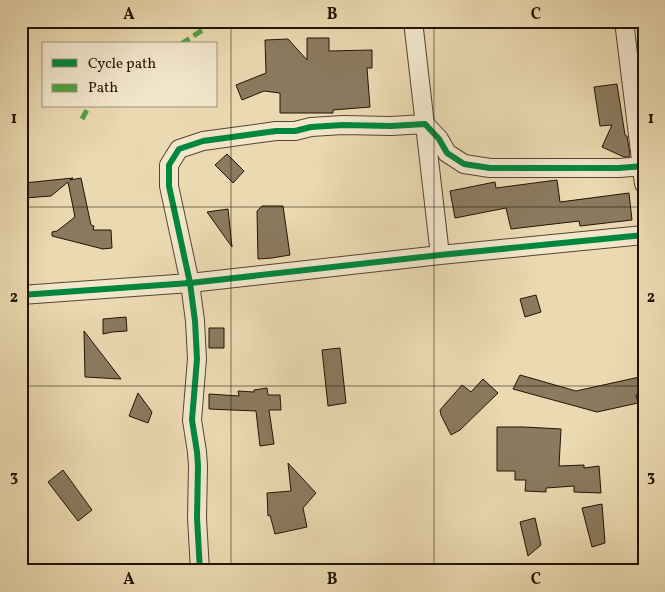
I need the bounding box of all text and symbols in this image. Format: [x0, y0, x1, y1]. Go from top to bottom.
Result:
text: A [123, 4, 135, 26]
text: B [327, 4, 338, 26]
text: C [531, 4, 541, 26]
legend [42, 42, 218, 108]
text: Cycle path [88, 54, 156, 75]
text: Path [88, 78, 118, 99]
text: 1 [11, 108, 17, 130]
text: 1 [648, 108, 654, 130]
text: 2 [10, 287, 18, 309]
text: 2 [647, 287, 655, 309]
text: 3 [10, 466, 18, 488]
text: 3 [647, 466, 655, 488]
text: A [123, 569, 135, 591]
text: B [327, 569, 338, 591]
text: C [531, 569, 541, 591]

